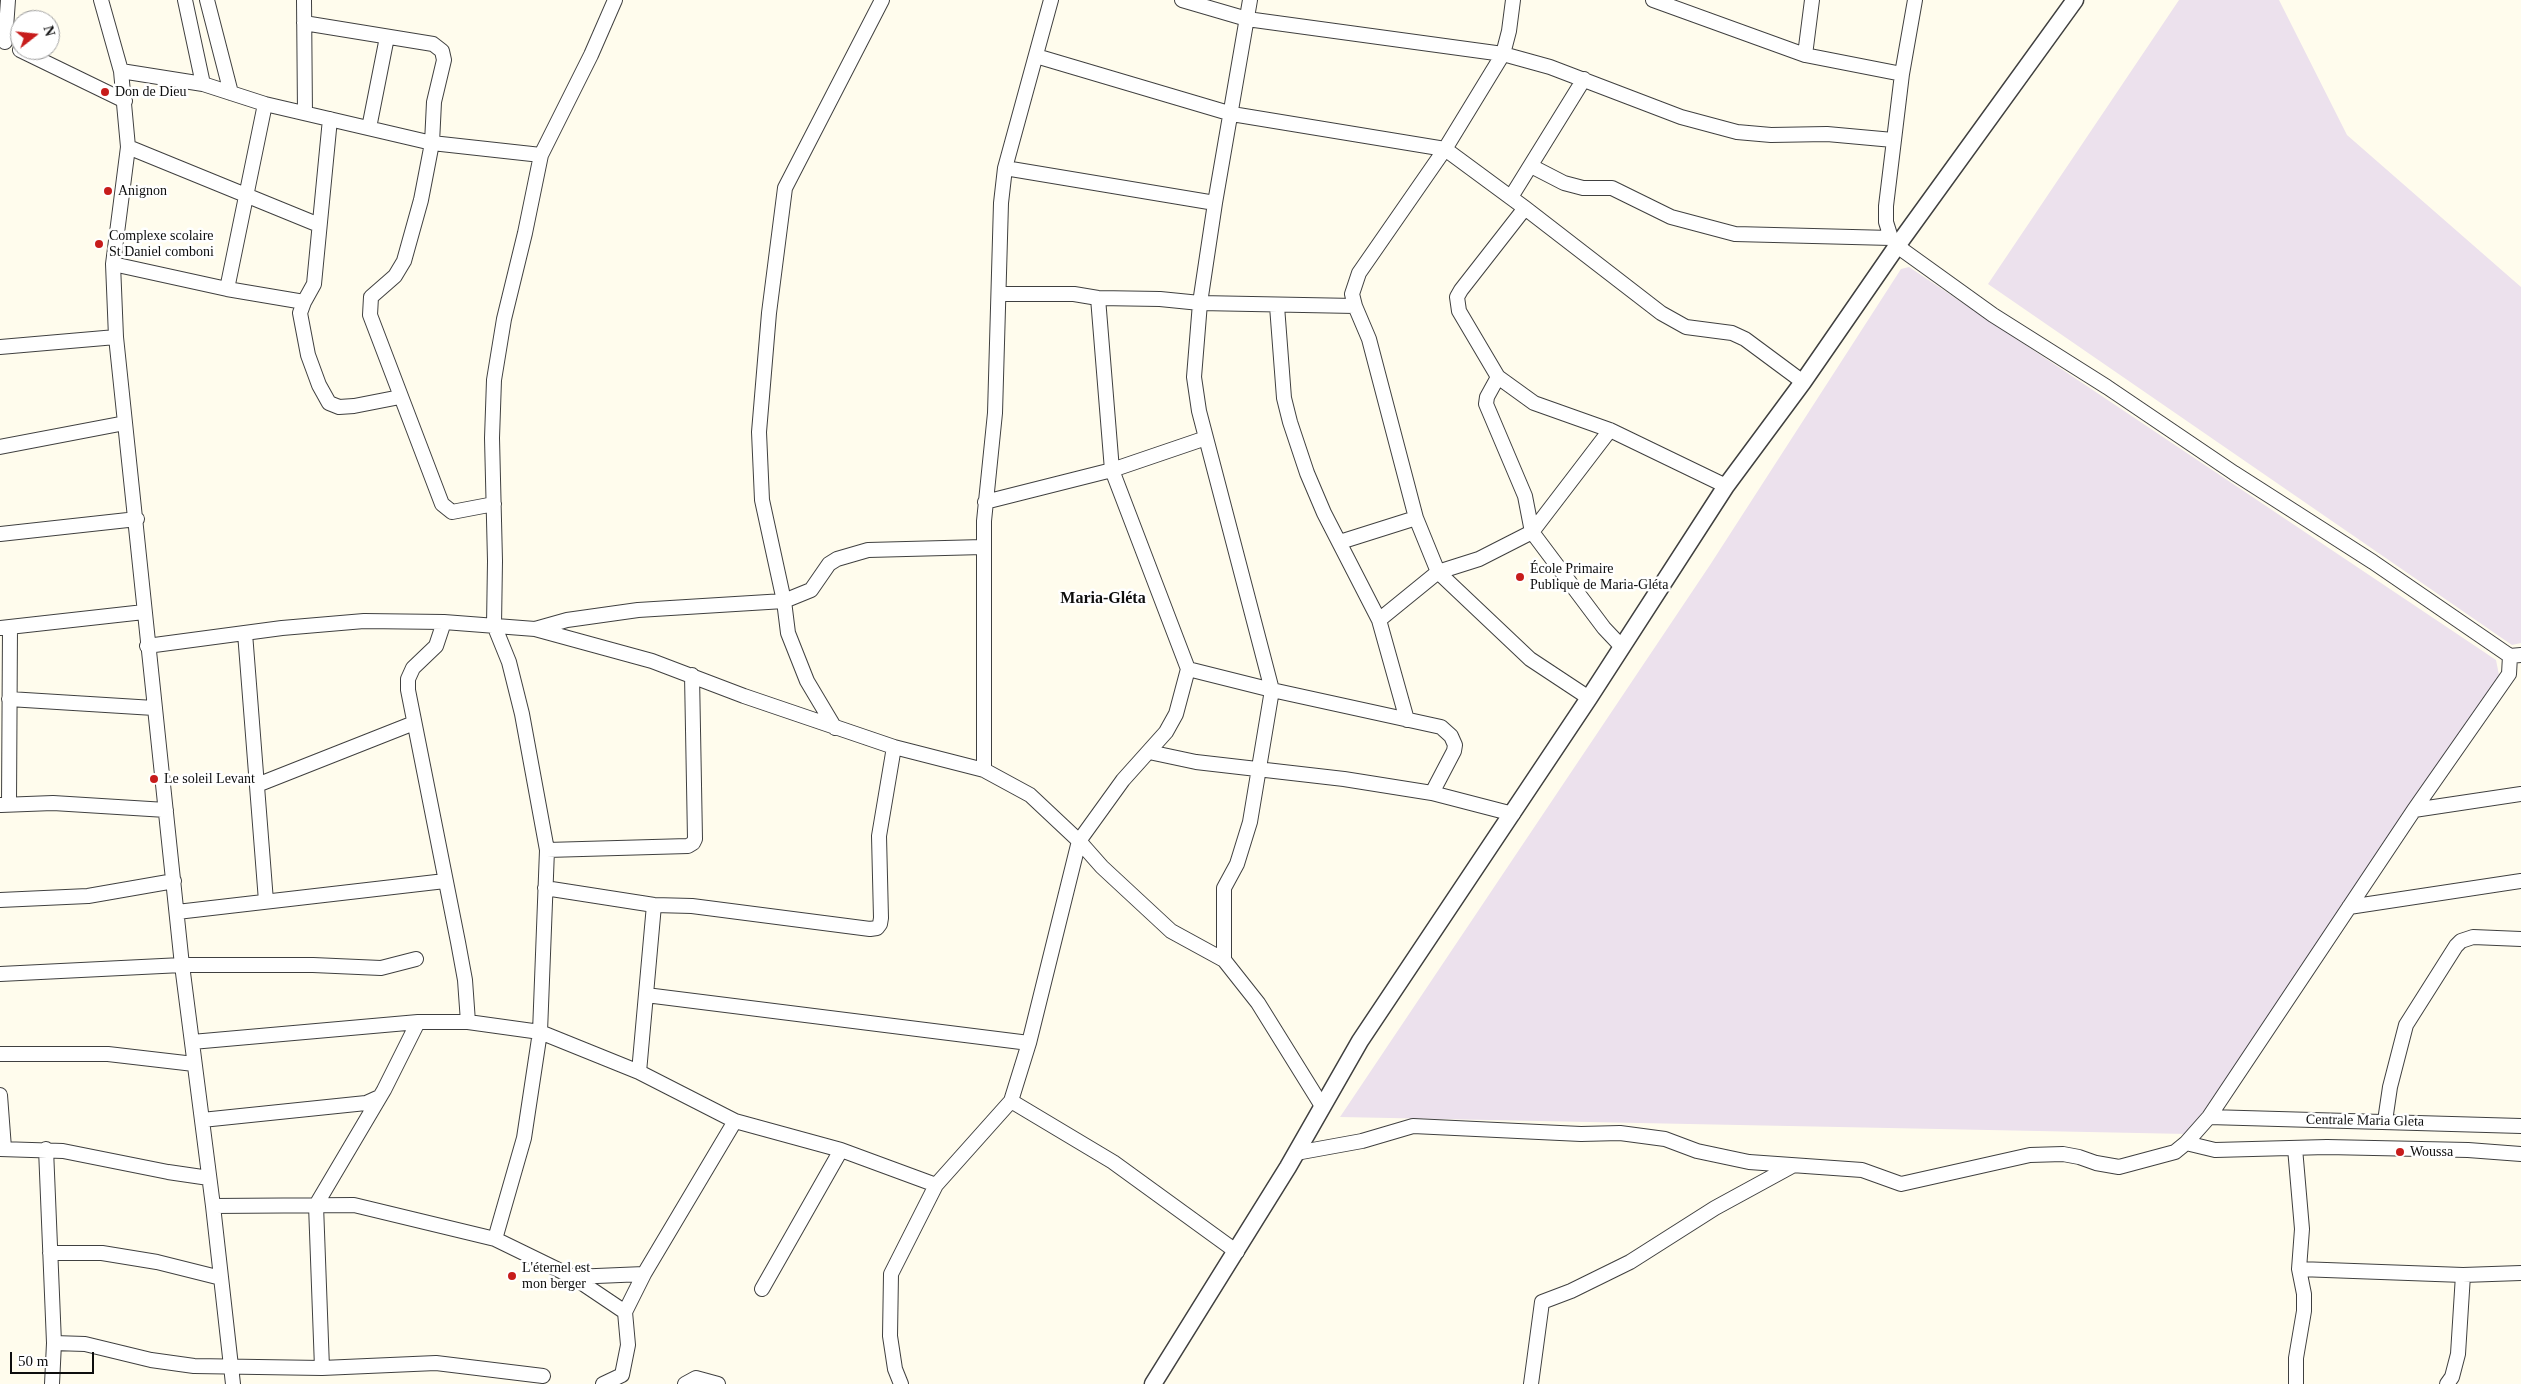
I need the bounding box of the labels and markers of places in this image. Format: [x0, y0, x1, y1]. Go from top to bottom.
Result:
place label: Don de Dieu [115, 84, 187, 100]
marker: Don de Dieu [99, 86, 111, 98]
place label: Anignon [118, 183, 167, 199]
marker: Anignon [102, 185, 114, 197]
place label: Complexe scolaire St Daniel comboni [109, 228, 214, 260]
marker: Complexe scolaire St Daniel comboni [93, 238, 105, 250]
place label: École Primaire Publique de Maria-Gléta [1530, 561, 1668, 594]
marker: École Primaire Publique de Maria-Gléta [1514, 571, 1526, 583]
place label: Le soleil Levant [164, 771, 255, 787]
marker: Le soleil Levant [148, 773, 160, 785]
place label: Woussa [2410, 1144, 2453, 1160]
marker: Woussa [2394, 1146, 2406, 1158]
place label: L'éternel est mon berger [522, 1260, 590, 1292]
marker: L'éternel est mon berger [506, 1270, 518, 1282]

